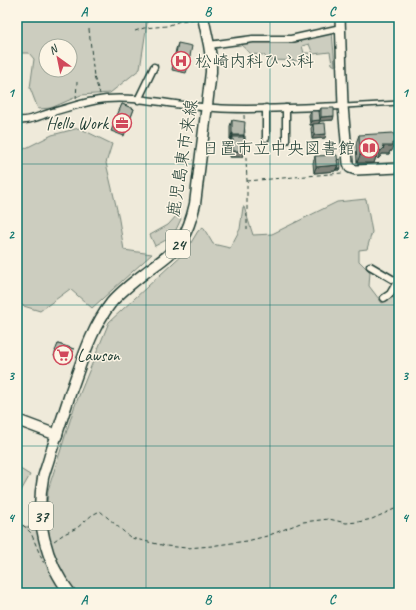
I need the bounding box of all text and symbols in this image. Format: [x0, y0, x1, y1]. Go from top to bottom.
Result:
text: A [81, 4, 89, 20]
text: B [205, 4, 213, 20]
text: C [329, 4, 337, 20]
north arrow [38, 38, 78, 78]
text: N [46, 41, 61, 57]
hospital icon: 松崎内科ひふ科 [170, 50, 192, 72]
place label: 松崎内科ひふ科 [195, 51, 314, 72]
text: 1 [8, 85, 16, 101]
text: 1 [402, 85, 410, 101]
street label: 鹿児島東市来線 [163, 98, 202, 218]
office icon: Hello Work [111, 112, 133, 134]
place label: Hello Work [46, 113, 110, 134]
library icon: 日置市立中央図書館 [358, 137, 380, 159]
place label: 日置市立中央図書館 [202, 138, 355, 159]
text: 2 [8, 227, 15, 243]
text: 2 [402, 227, 409, 243]
road number: 24 [166, 230, 190, 258]
supermarket icon: Lawson [52, 344, 74, 366]
place label: Lawson [77, 345, 121, 366]
text: 3 [8, 368, 15, 384]
text: 3 [402, 368, 409, 384]
road number: 37 [29, 502, 53, 530]
text: 4 [8, 510, 16, 526]
text: 4 [402, 510, 410, 526]
text: A [81, 592, 89, 608]
text: B [205, 592, 213, 608]
text: C [329, 592, 337, 608]

